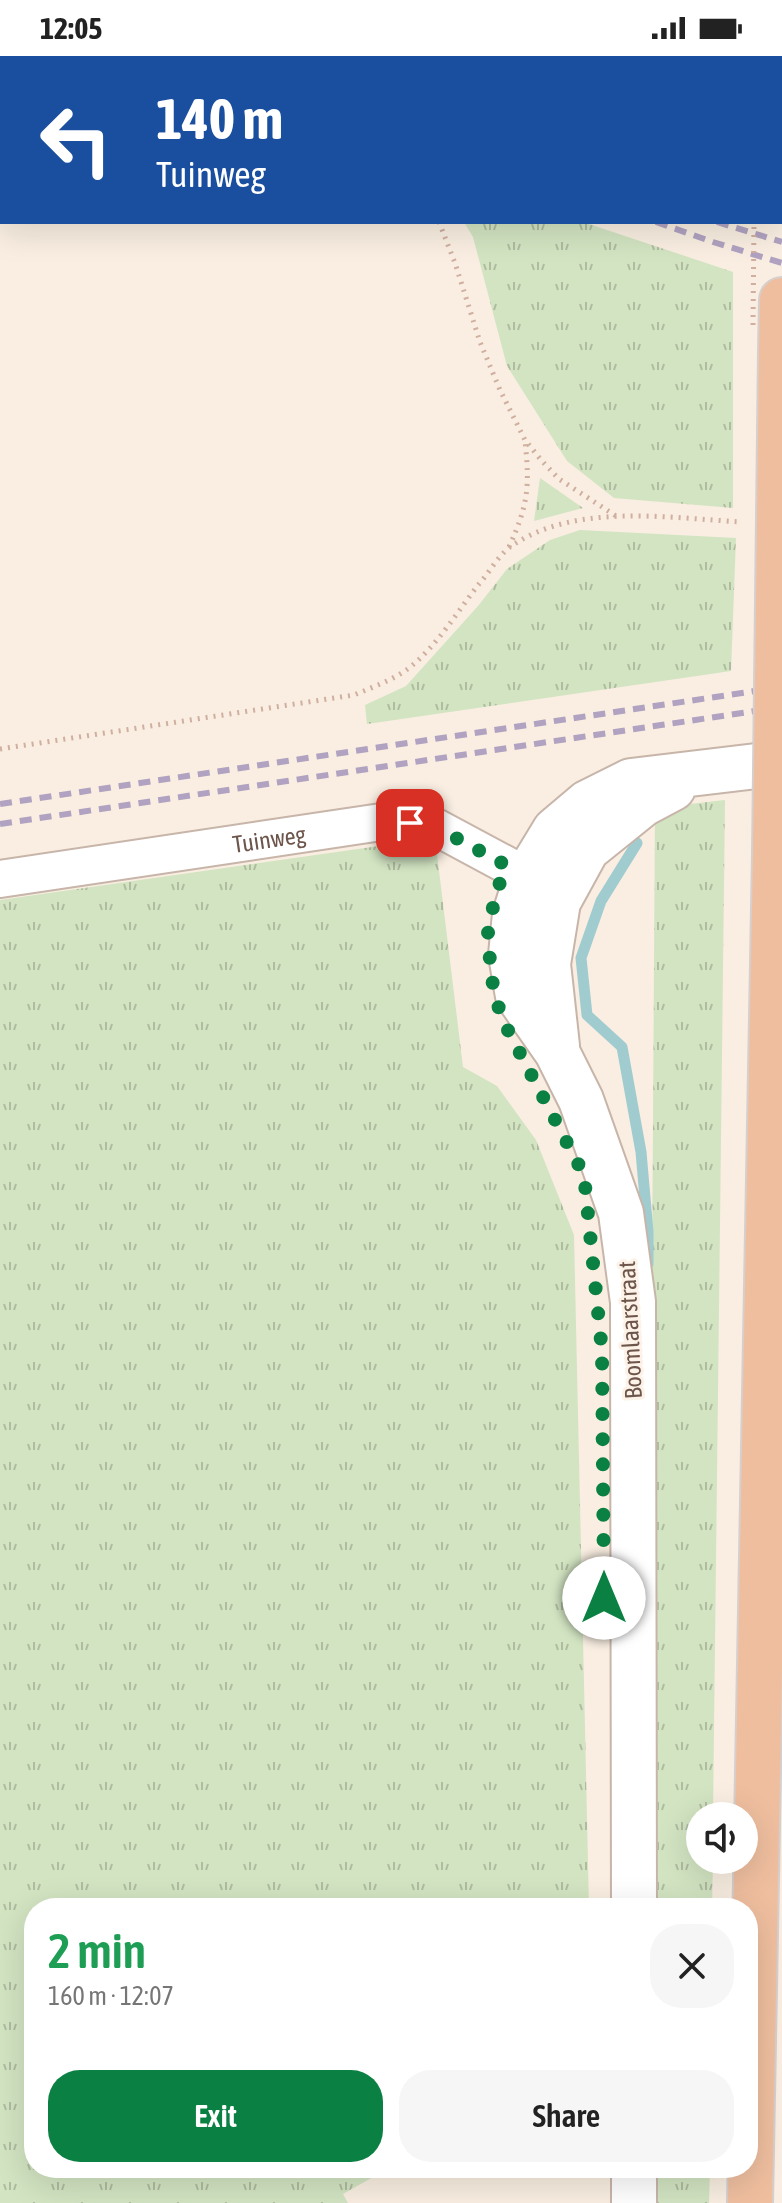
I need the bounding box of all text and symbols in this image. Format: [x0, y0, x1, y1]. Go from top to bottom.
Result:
text: 12:05 [40, 11, 102, 45]
text: 140 m [156, 87, 283, 151]
icon: left [24, 88, 128, 192]
text: Tuinweg [156, 153, 266, 195]
pin [376, 789, 444, 857]
icon: arrive [388, 801, 432, 845]
street label: Tuinweg [231, 820, 308, 858]
street label: Boomlaarstraat [613, 1260, 647, 1400]
position arrow [562, 1556, 646, 1640]
map controls [686, 1802, 758, 1874]
button: sound [686, 1802, 758, 1874]
text: 2 min [48, 1923, 146, 1978]
button: close [650, 1924, 734, 2008]
text: 160 m · 12:07 [48, 1981, 174, 2011]
button: Exit [48, 2070, 383, 2162]
button: Share [399, 2070, 734, 2162]

